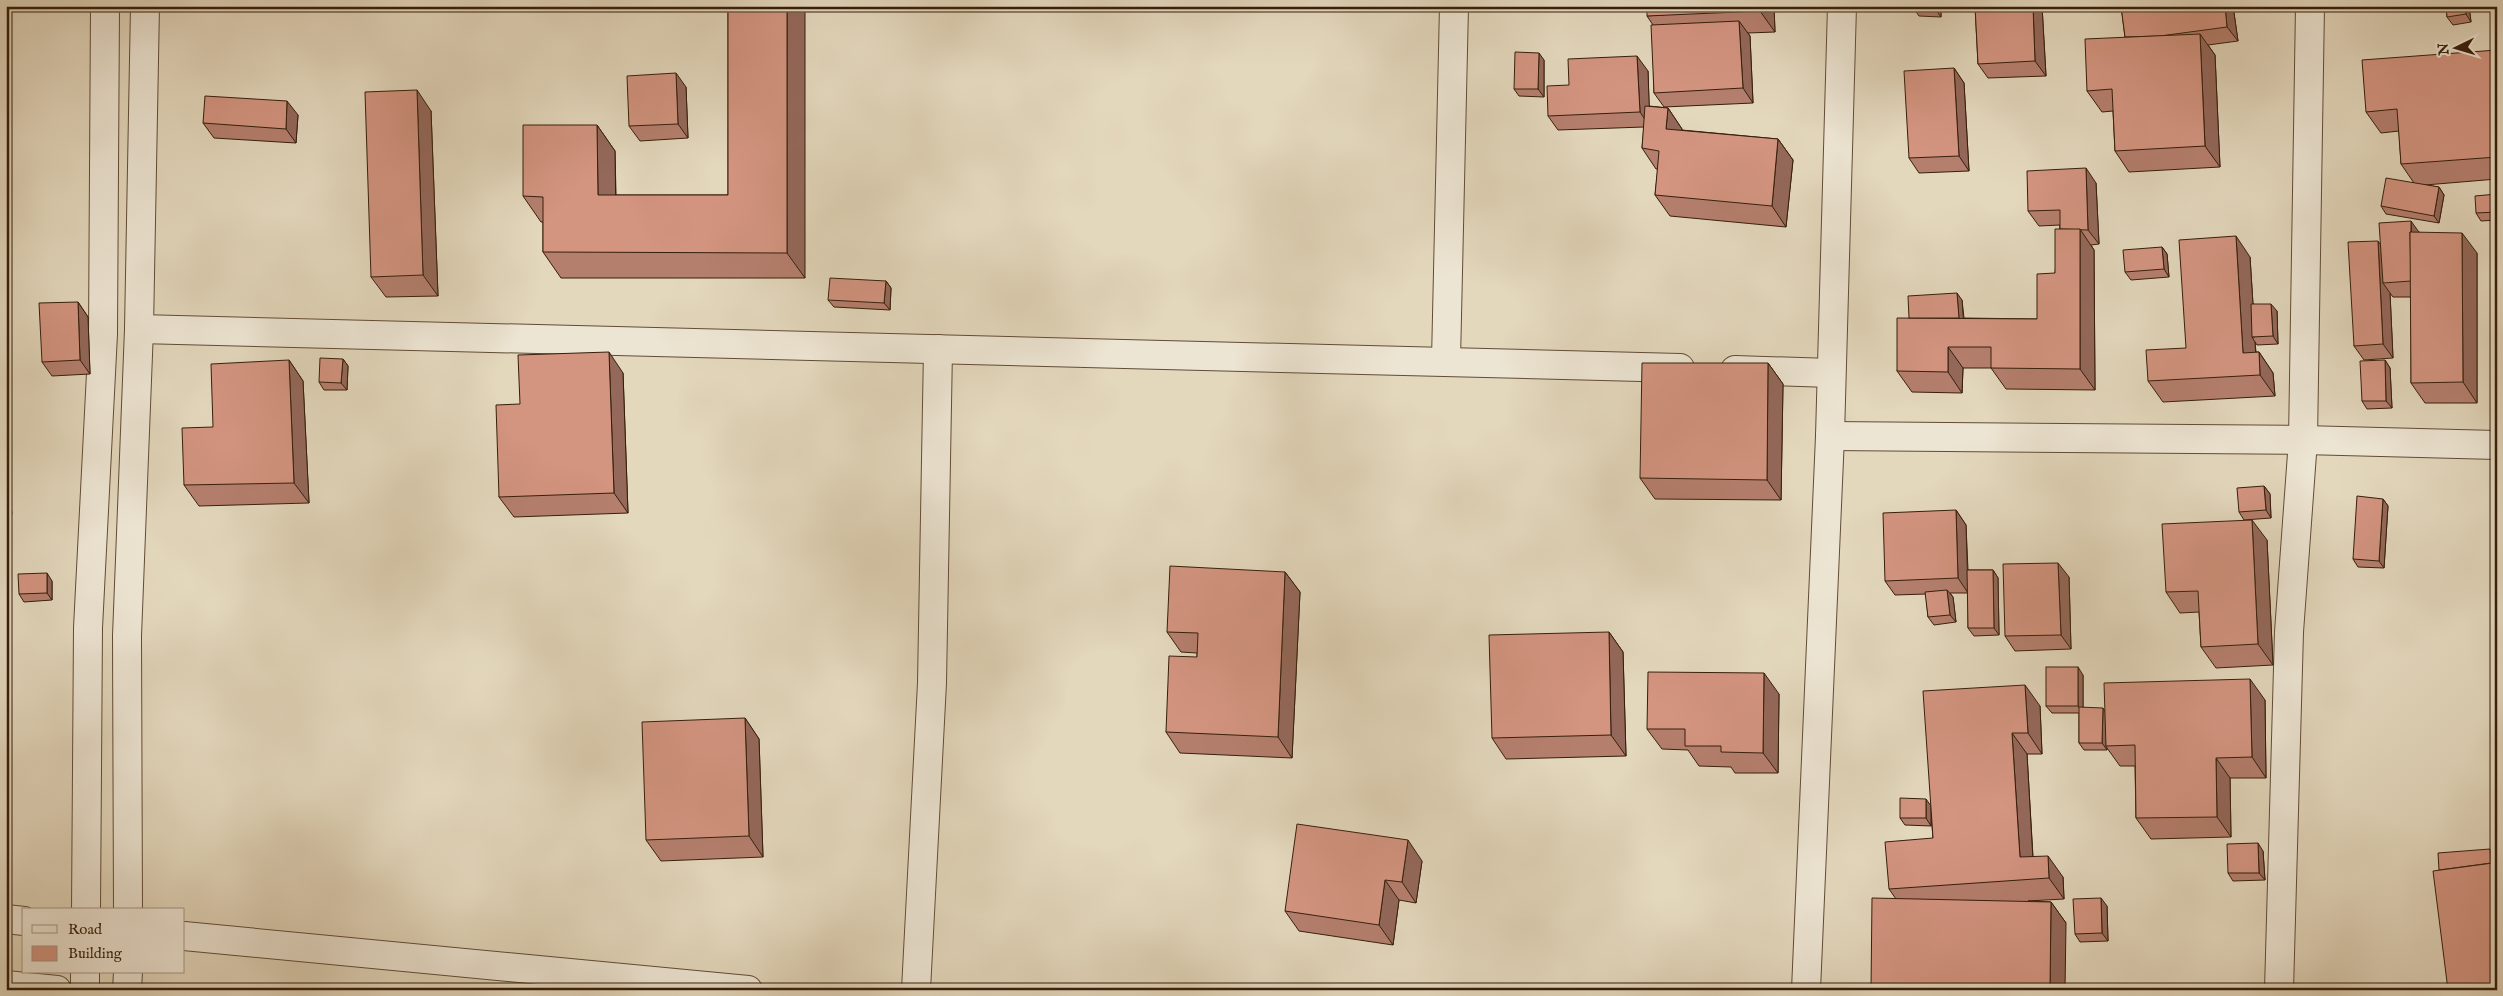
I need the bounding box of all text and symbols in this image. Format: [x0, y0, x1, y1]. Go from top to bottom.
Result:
north arrow [2430, 22, 2480, 72]
text: N [2435, 42, 2454, 57]
legend [22, 908, 185, 974]
text: Road [68, 920, 103, 939]
text: Building [68, 944, 123, 963]

